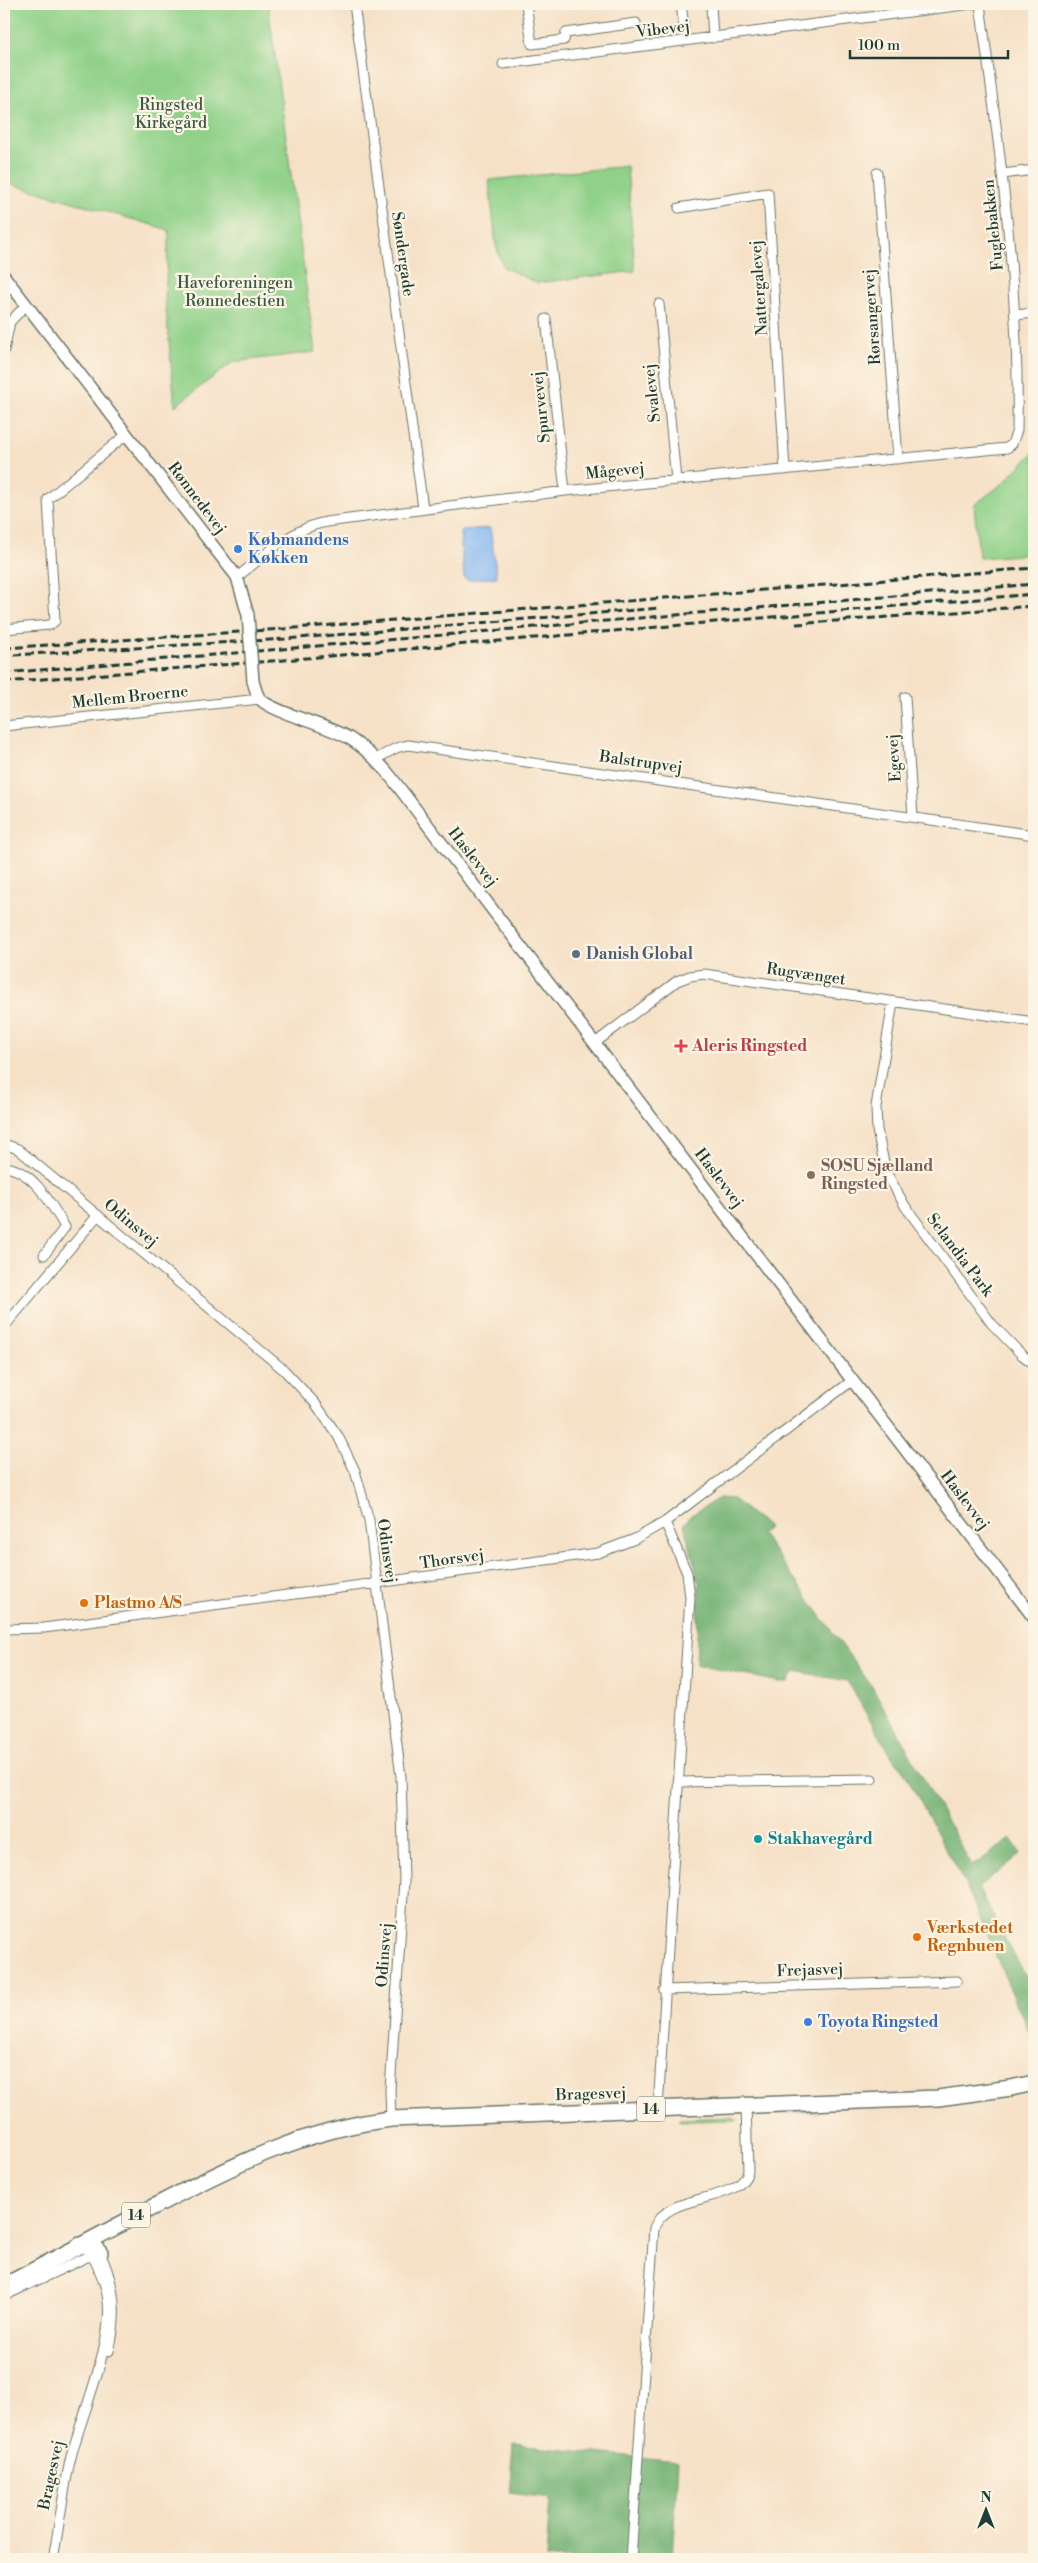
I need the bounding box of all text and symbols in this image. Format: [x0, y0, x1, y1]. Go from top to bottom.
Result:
street label: Vibevej [634, 16, 691, 42]
scale bar [850, 28, 1008, 60]
text: 100 m [858, 36, 900, 55]
park label: Ringsted Kirkegård [135, 95, 207, 133]
street label: Fuglebakken [978, 178, 1008, 272]
street label: Søndergade [387, 210, 419, 298]
street label: Nattergalevej [746, 239, 772, 337]
street label: Rørsangervej [859, 268, 885, 366]
park label: Haveforeningen Rønnedestien [177, 273, 293, 311]
street label: Svalevej [639, 363, 665, 423]
street label: Spurvevej [527, 370, 555, 444]
street label: Rønnedevej [163, 458, 231, 538]
street label: Mågevej [584, 458, 646, 484]
place label: Købmandens Køkken [248, 530, 349, 568]
marker: Købmandens Køkken [232, 543, 244, 555]
street label: Mellem Broerne [71, 681, 189, 713]
street label: Egevej [882, 733, 906, 783]
street label: Balstrupvej [597, 746, 684, 778]
street label: Haslevvej [444, 823, 502, 891]
place label: Danish Global [586, 944, 694, 964]
marker: Danish Global [570, 948, 582, 960]
street label: Rugvænget [765, 959, 847, 990]
place label: Aleris Ringsted [691, 1036, 807, 1056]
marker: Aleris Ringsted [674, 1039, 688, 1053]
street label: Haslevvej [690, 1144, 748, 1212]
place label: SOSU Sjælland Ringsted [821, 1156, 933, 1194]
marker: SOSU Sjælland Ringsted [805, 1169, 817, 1181]
street label: Odinsvej [100, 1195, 162, 1251]
street label: Selandia Park [922, 1210, 999, 1302]
street label: Haslevvej [936, 1466, 994, 1534]
street label: Odinsvej [373, 1518, 401, 1584]
street label: Thorsvej [419, 1545, 485, 1573]
place label: Plastmo A/S [94, 1593, 182, 1613]
marker: Plastmo A/S [78, 1597, 90, 1609]
place label: Stakhavegård [768, 1829, 873, 1849]
marker: Stakhavegård [752, 1833, 764, 1845]
place label: Værkstedet Regnbuen [926, 1918, 1013, 1956]
street label: Odinsvej [372, 1922, 396, 1988]
marker: Værkstedet Regnbuen [911, 1931, 923, 1943]
street label: Frejasvej [776, 1959, 844, 1981]
place label: Toyota Ringsted [818, 2012, 939, 2032]
marker: Toyota Ringsted [802, 2016, 814, 2028]
street label: Bragesvej [554, 2083, 627, 2105]
road number: 14 [637, 2096, 665, 2122]
road number: 14 [122, 2202, 150, 2228]
street label: Bragesvej [34, 2438, 68, 2513]
north arrow [960, 2486, 1010, 2536]
text: N [980, 2489, 992, 2507]

